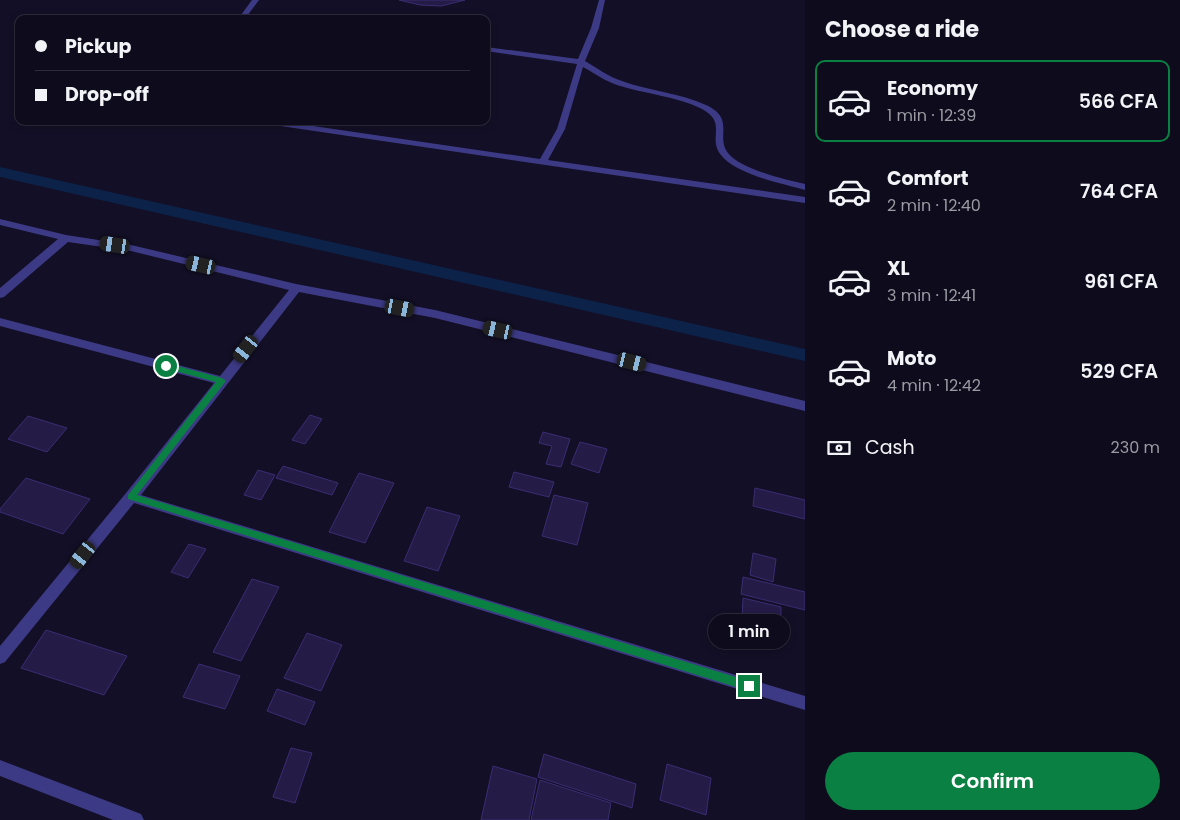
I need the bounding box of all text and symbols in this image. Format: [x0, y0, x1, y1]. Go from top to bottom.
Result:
text: Choose a ride [825, 14, 979, 45]
text: Pickup [65, 33, 131, 60]
text: Economy [887, 75, 978, 102]
icon: car [827, 79, 872, 124]
text: Drop-off [65, 81, 149, 108]
text: 566 CFA [1079, 88, 1158, 115]
text: 1 min · 12:39 [887, 104, 976, 127]
text: Comfort [887, 165, 969, 192]
icon: car [827, 169, 872, 214]
text: 764 CFA [1080, 178, 1158, 205]
text: 2 min · 12:40 [887, 194, 981, 217]
car [99, 235, 130, 255]
car [184, 254, 217, 276]
text: XL [887, 255, 910, 282]
icon: car [827, 259, 872, 304]
text: 961 CFA [1084, 268, 1158, 295]
text: 3 min · 12:41 [887, 284, 976, 307]
car [383, 298, 416, 318]
car [481, 319, 514, 341]
car [230, 333, 261, 365]
text: Moto [887, 345, 936, 372]
icon: car [827, 349, 872, 394]
car [615, 351, 648, 373]
route start [155, 355, 177, 377]
text: 529 CFA [1080, 358, 1158, 385]
text: 4 min · 12:42 [887, 374, 981, 397]
icon: cash [825, 434, 853, 462]
text: Cash [865, 434, 915, 461]
text: 230 m [1111, 436, 1160, 459]
car [67, 539, 98, 571]
callout: 1 min [708, 614, 790, 648]
text: 1 min [728, 620, 770, 643]
route end [738, 675, 760, 697]
button: Confirm [825, 752, 1160, 810]

